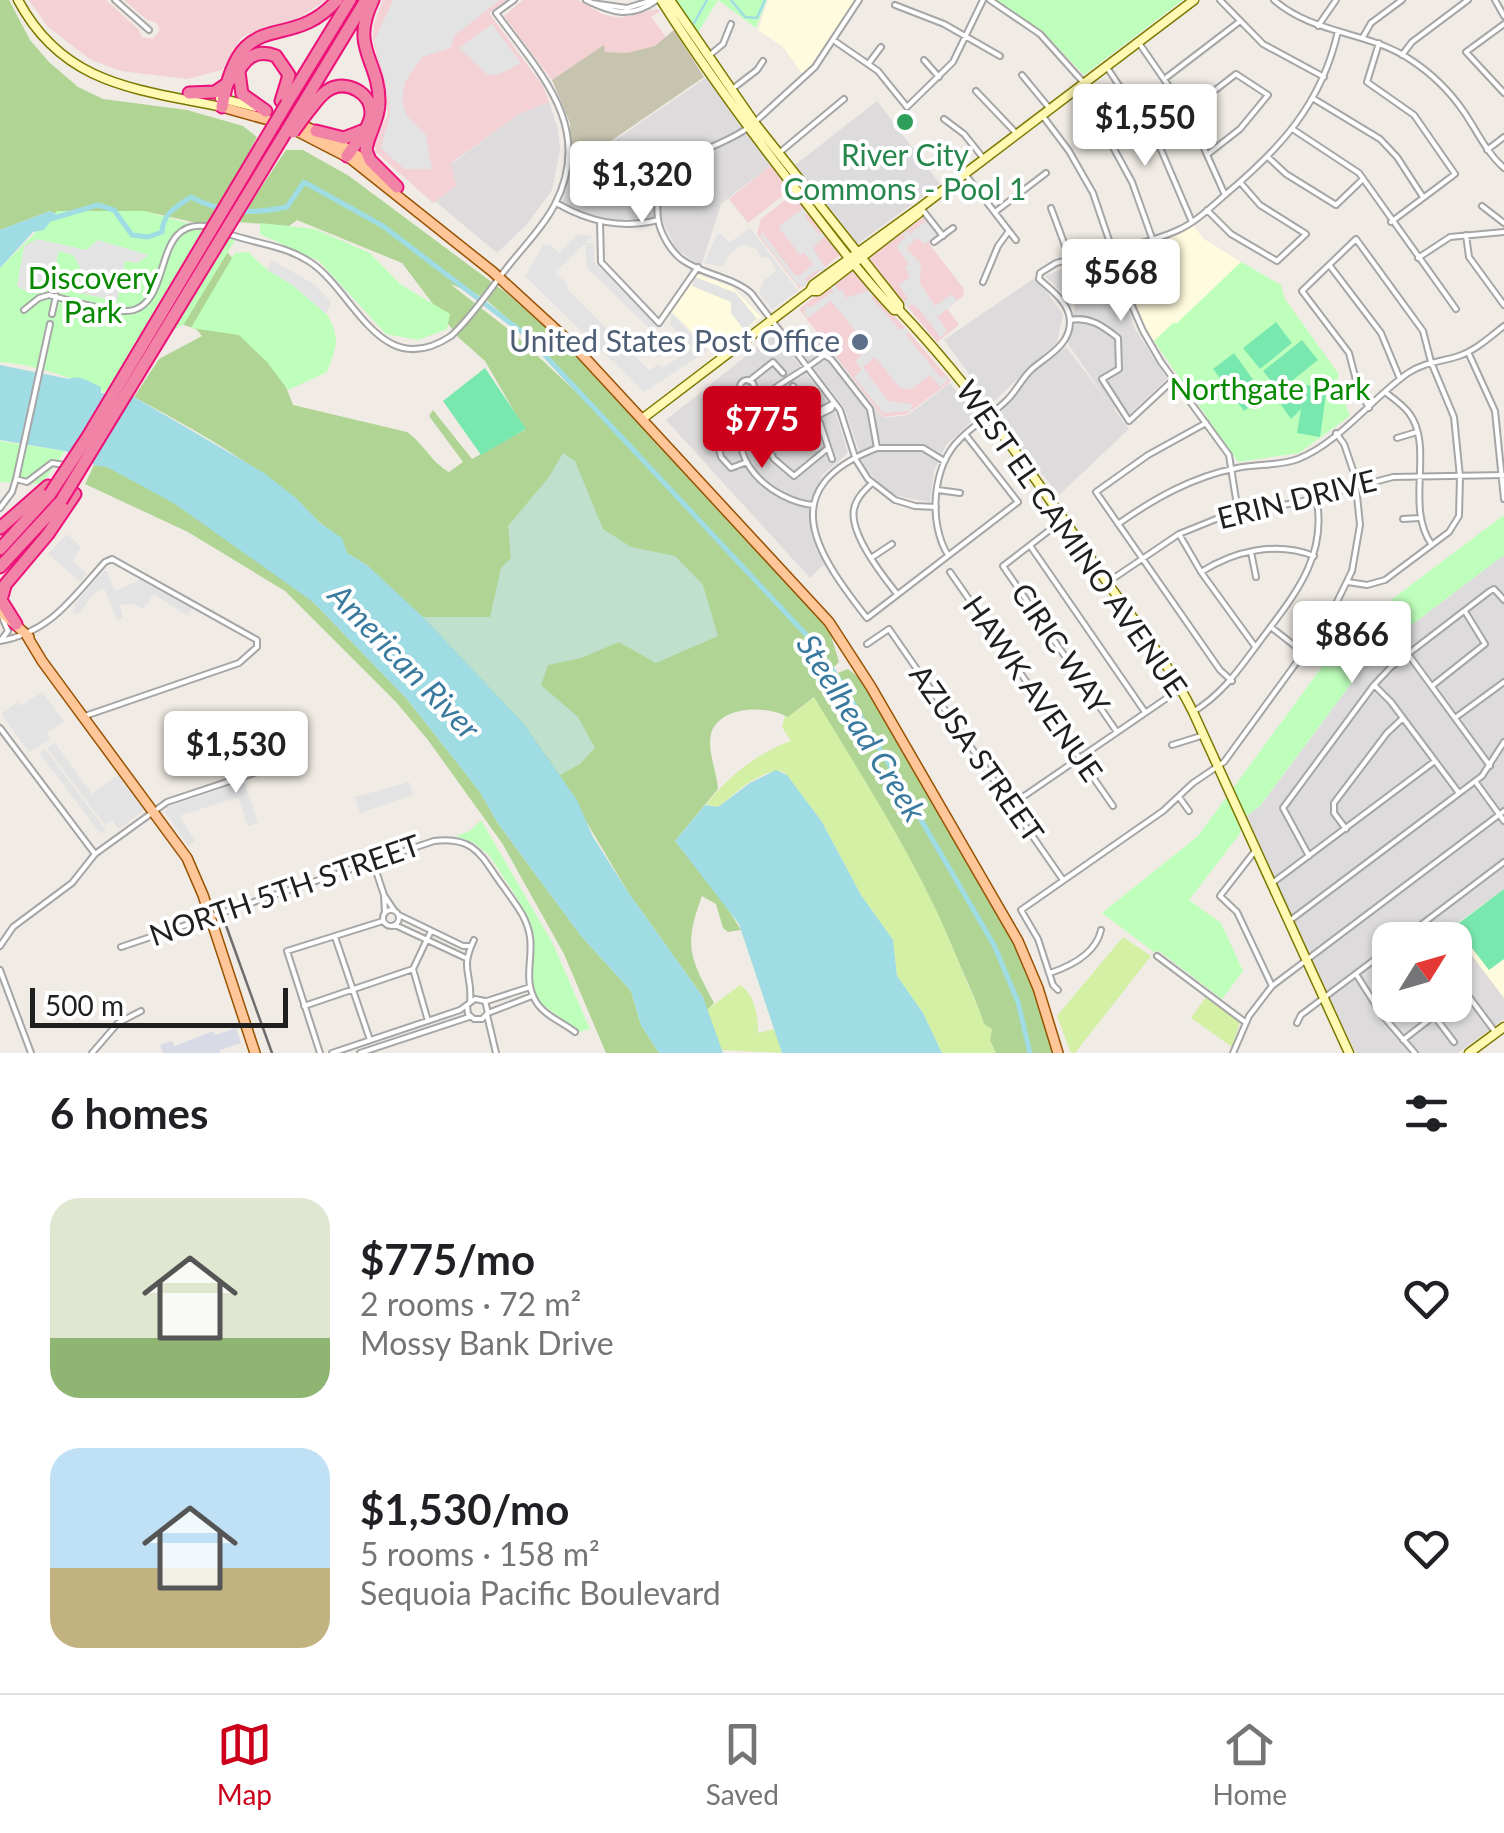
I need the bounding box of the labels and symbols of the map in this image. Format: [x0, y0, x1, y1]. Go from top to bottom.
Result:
pin: $1,550 [1064, 84, 1226, 169]
marker: River City Commons - Pool 1 [894, 111, 916, 133]
place label: River City Commons - Pool 1 [784, 136, 1026, 206]
pin: $1,320 [561, 141, 723, 226]
pin: $568 [1062, 239, 1180, 324]
park label: Discovery Park [28, 259, 159, 329]
place label: United States Post Office [509, 322, 840, 358]
marker: United States Post Office [849, 331, 871, 353]
park label: Northgate Park [1170, 370, 1371, 406]
street label: WEST EL CAMINO AVENUE [950, 373, 1196, 703]
pin: $775 [703, 386, 821, 471]
street label: ERIN DRIVE [1213, 461, 1380, 535]
water label: American River [320, 574, 490, 748]
street label: CIRIC WAY [1005, 576, 1119, 720]
street label: HAWK AVENUE [956, 588, 1111, 788]
pin: $866 [1293, 601, 1411, 686]
water label: Steelhead Creek [789, 626, 936, 829]
street label: AZUSA STREET [903, 657, 1052, 849]
pin: $1,530 [155, 711, 317, 796]
street label: NORTH 5TH STREET [144, 826, 425, 952]
north arrow [1372, 922, 1472, 1022]
scale bar [30, 983, 288, 1028]

